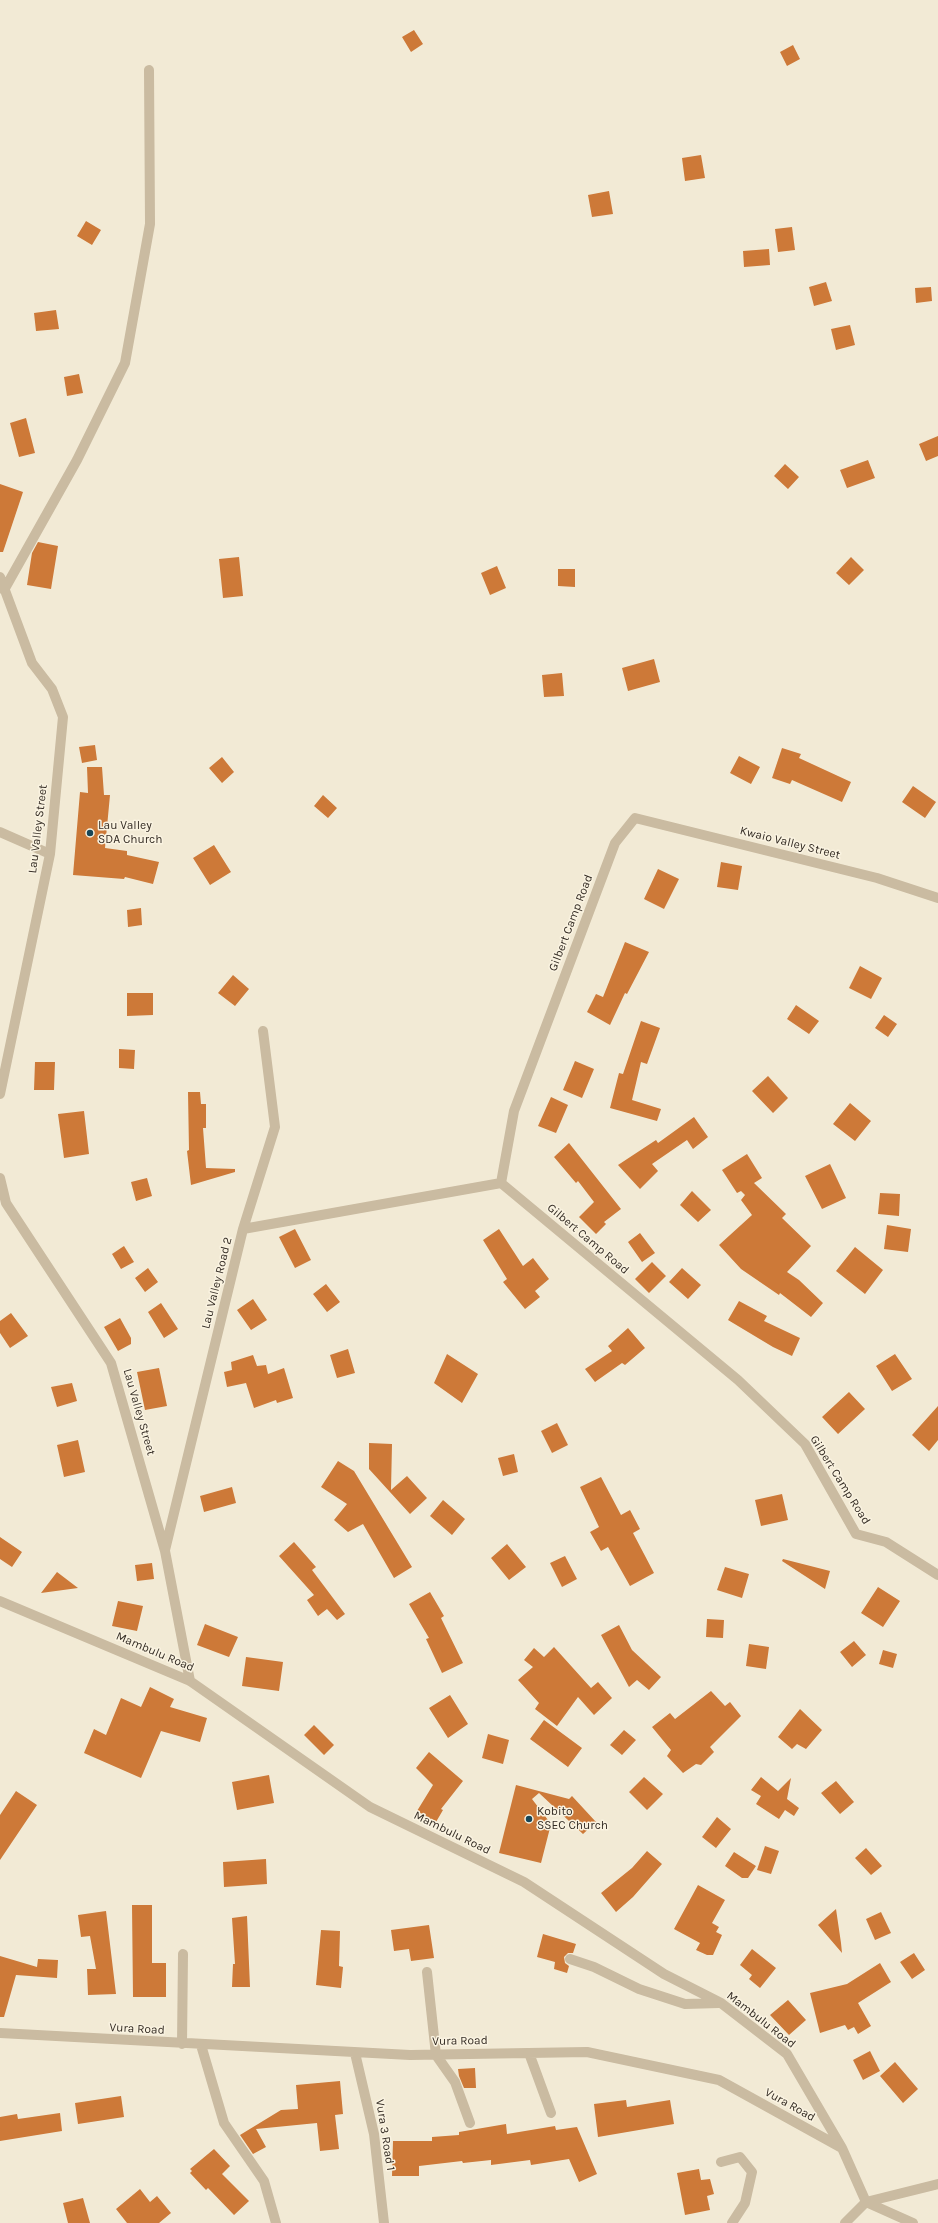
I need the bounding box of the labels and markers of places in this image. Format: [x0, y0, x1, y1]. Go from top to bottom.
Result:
place label: Lau Valley SDA Church [98, 819, 163, 847]
marker: Lau Valley SDA Church [85, 828, 95, 838]
place label: Kobito SSEC Church [537, 1805, 608, 1833]
marker: Kobito SSEC Church [524, 1814, 534, 1824]

